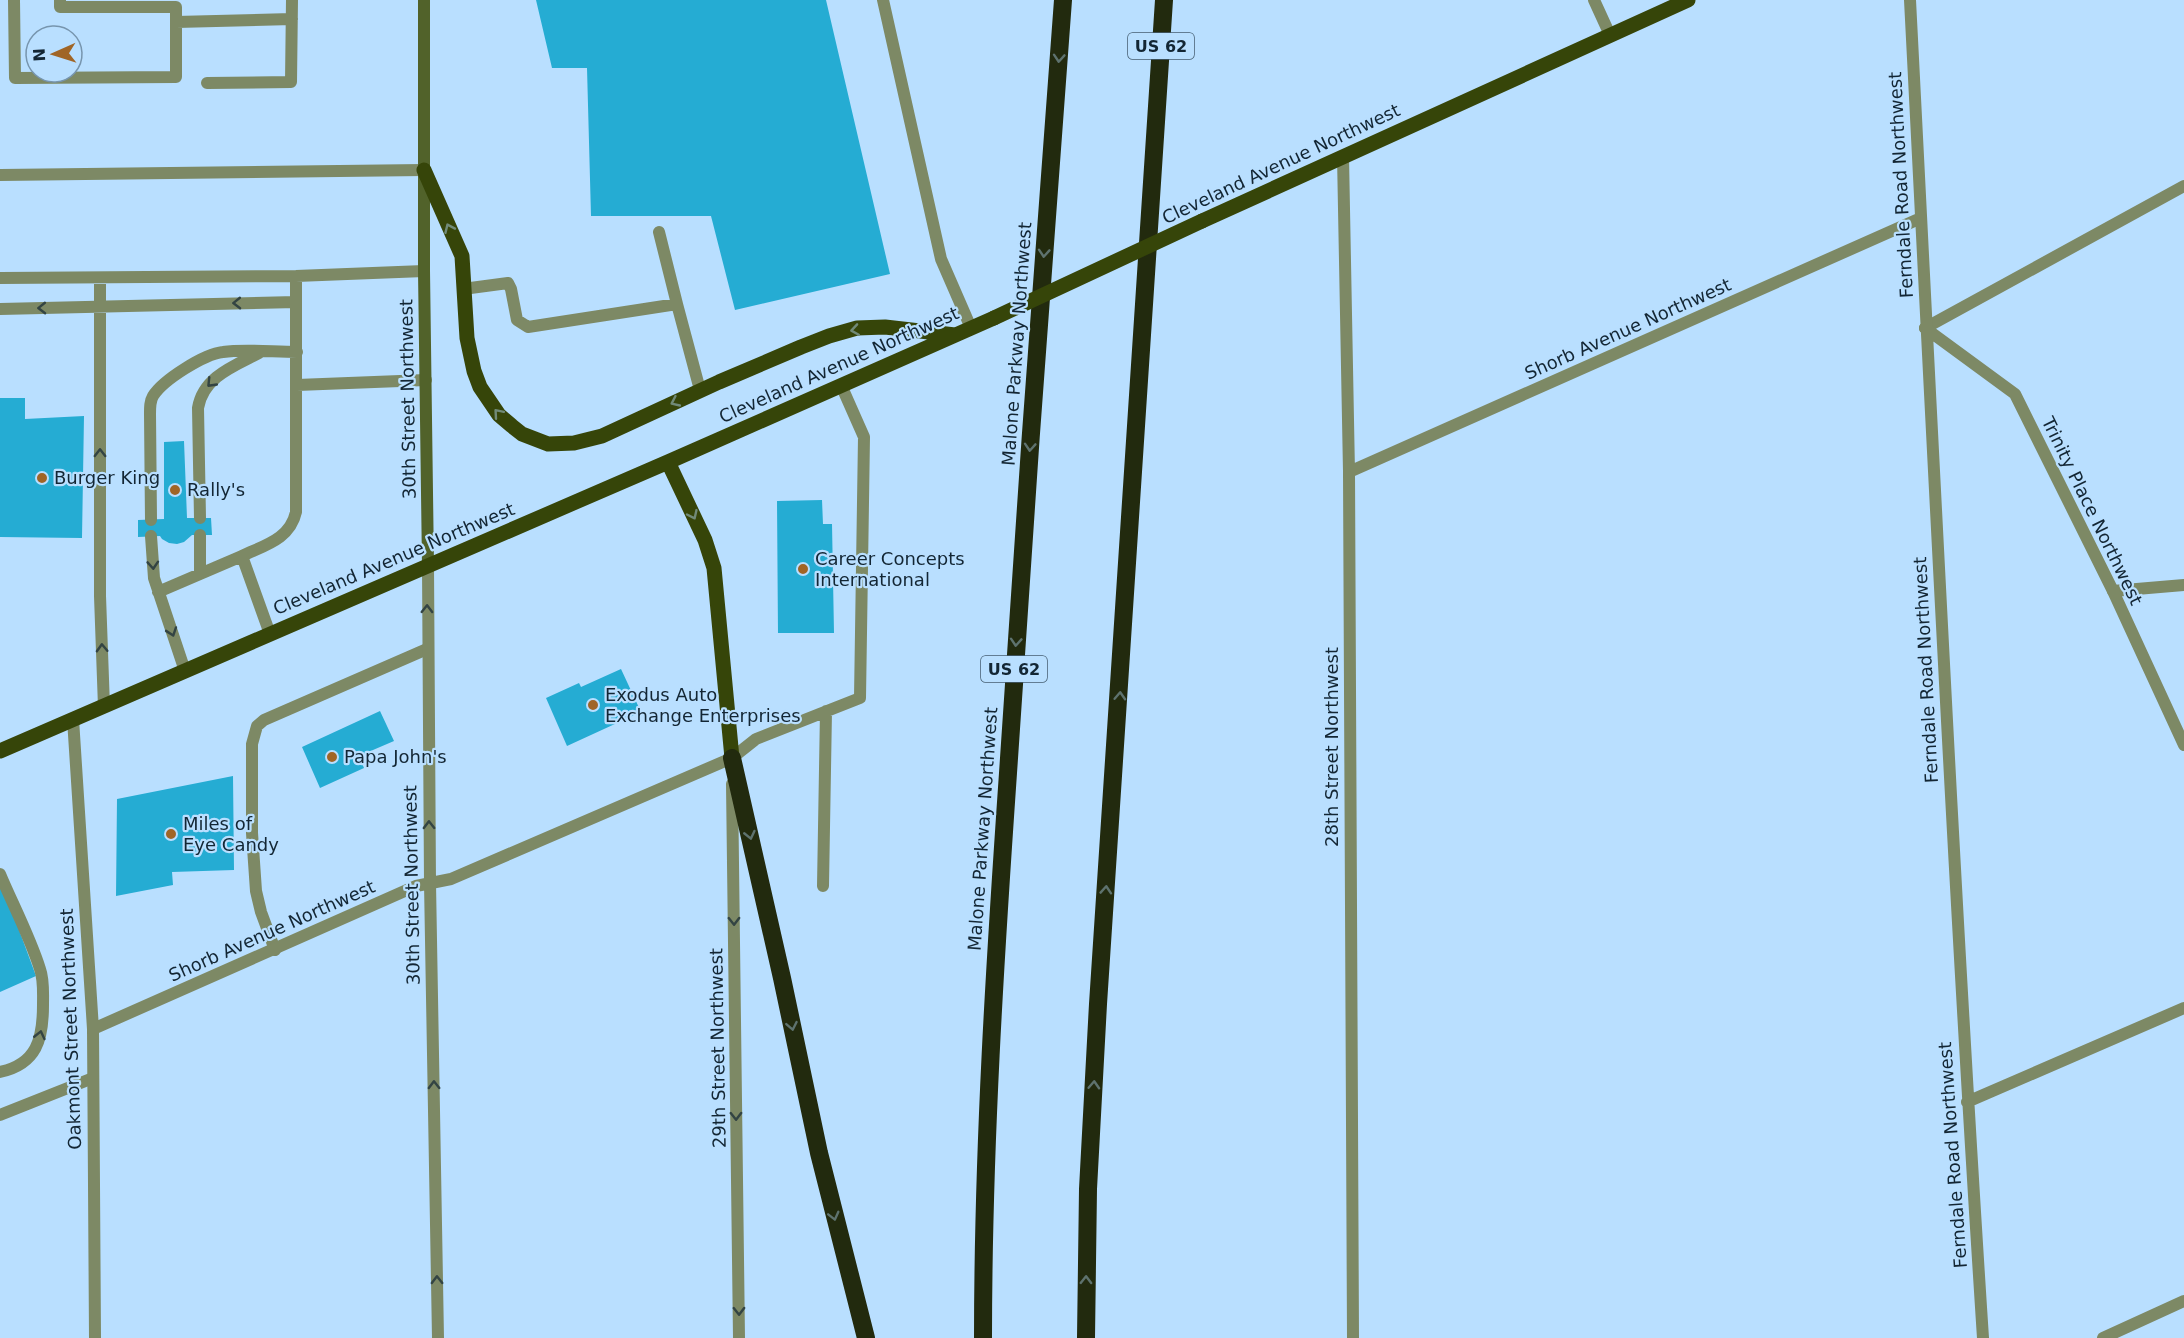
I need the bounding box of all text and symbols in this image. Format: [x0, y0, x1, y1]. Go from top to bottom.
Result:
north arrow [24, 24, 84, 84]
road number: US 62 [1128, 33, 1194, 59]
text: N [30, 48, 49, 62]
one-way arrow [1052, 54, 1065, 63]
street label: Ferndale Road Northwest [1884, 71, 1917, 299]
street label: Cleveland Avenue Northwest [1158, 99, 1403, 228]
street label: Malone Parkway Northwest [998, 221, 1035, 467]
one-way arrow [445, 224, 457, 235]
one-way arrow [1038, 248, 1051, 257]
street label: Shorb Avenue Northwest [1521, 273, 1734, 384]
one-way arrow [233, 297, 242, 309]
street label: 30th Street Northwest [395, 299, 420, 499]
one-way arrow [38, 301, 47, 314]
street label: Cleveland Avenue Northwest [716, 302, 962, 427]
one-way arrow [851, 323, 860, 335]
one-way arrow [207, 377, 218, 387]
one-way arrow [670, 395, 681, 407]
one-way arrow [494, 409, 505, 419]
street label: Trinity Place Northwest [2037, 412, 2147, 608]
one-way arrow [1024, 443, 1037, 452]
one-way arrow [94, 449, 106, 458]
place label: Burger King [54, 467, 160, 488]
marker: Burger King [35, 471, 49, 485]
place label: Rally's [187, 479, 245, 500]
marker: Rally's [168, 483, 182, 497]
street label: Cleveland Avenue Northwest [270, 498, 518, 619]
one-way arrow [685, 509, 697, 520]
place label: Career Concepts International [815, 548, 965, 590]
street label: Ferndale Road Northwest [1909, 556, 1942, 784]
one-way arrow [146, 560, 159, 569]
marker: Career Concepts International [796, 562, 810, 576]
one-way arrow [421, 604, 433, 613]
one-way arrow [164, 626, 177, 637]
one-way arrow [1010, 637, 1023, 646]
one-way arrow [96, 644, 108, 653]
street label: 28th Street Northwest [1321, 647, 1342, 847]
road number: US 62 [981, 656, 1047, 682]
place label: Exodus Auto Exchange Enterprises [605, 684, 801, 726]
one-way arrow [1113, 691, 1126, 700]
marker: Exodus Auto Exchange Enterprises [586, 698, 600, 712]
street label: Malone Parkway Northwest [964, 706, 1001, 952]
place label: Papa John's [344, 746, 447, 767]
marker: Papa John's [325, 750, 339, 764]
street label: 30th Street Northwest [399, 785, 424, 985]
place label: Miles of Eye Candy [183, 813, 279, 855]
one-way arrow [423, 820, 435, 829]
marker: Miles of Eye Candy [164, 827, 178, 841]
one-way arrow [742, 830, 755, 840]
street label: Shorb Avenue Northwest [165, 875, 378, 986]
one-way arrow [1100, 886, 1113, 895]
street label: Oakmont Street Northwest [56, 908, 85, 1150]
one-way arrow [728, 917, 740, 926]
street label: 29th Street Northwest [705, 948, 730, 1148]
one-way arrow [785, 1020, 798, 1030]
one-way arrow [32, 1030, 45, 1040]
street label: Ferndale Road Northwest [1934, 1041, 1971, 1269]
one-way arrow [427, 1080, 440, 1089]
one-way arrow [1087, 1080, 1100, 1089]
one-way arrow [730, 1112, 743, 1121]
one-way arrow [827, 1211, 840, 1221]
one-way arrow [431, 1275, 444, 1284]
one-way arrow [1080, 1275, 1093, 1284]
one-way arrow [733, 1307, 745, 1316]

